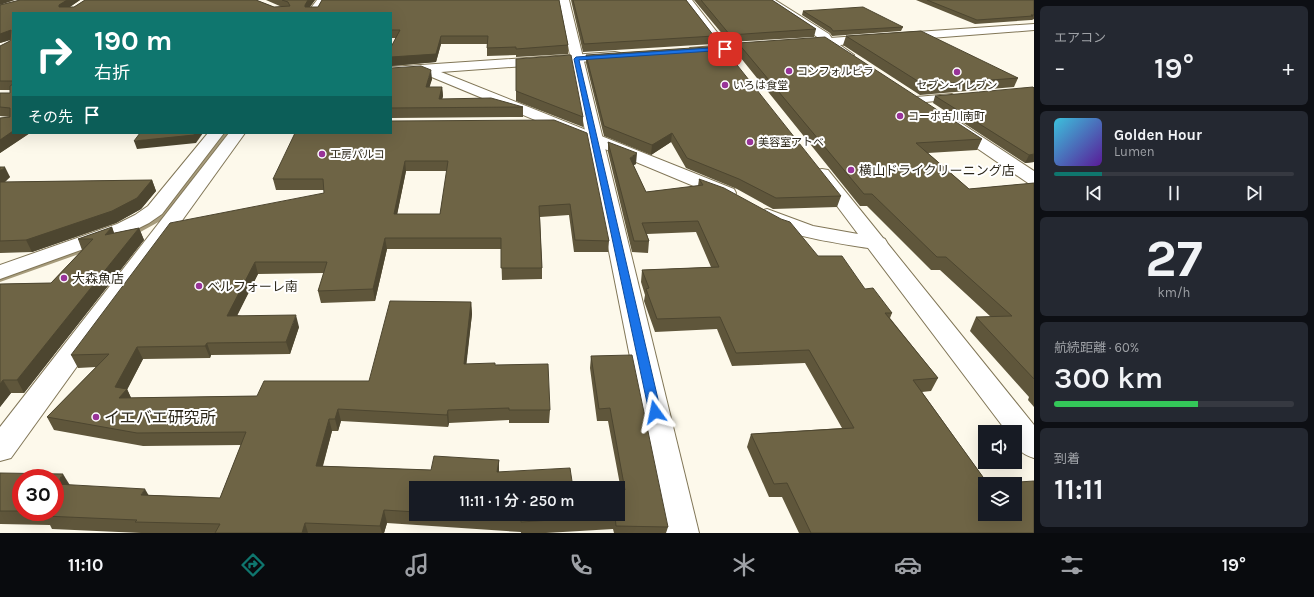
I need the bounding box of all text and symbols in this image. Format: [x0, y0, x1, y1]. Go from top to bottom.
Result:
text: 190 m [94, 24, 172, 57]
icon: right [28, 28, 80, 80]
text: エアコン [1054, 30, 1106, 45]
pin [708, 32, 742, 66]
icon: arrive [714, 38, 736, 60]
text: 19° [1154, 50, 1194, 86]
text: − [1054, 55, 1066, 81]
text: + [1282, 55, 1294, 81]
text: 右折 [94, 62, 130, 84]
place label: コンフォルビラ [797, 65, 874, 78]
marker: コンフォルビラ [784, 66, 794, 76]
marker: セブン-イレブン [952, 67, 962, 77]
place label: いろは食堂 [733, 79, 788, 92]
place label: セブン-イレブン [917, 79, 997, 92]
marker: いろは食堂 [720, 80, 730, 90]
icon: arrive [81, 104, 103, 126]
text: その先 [28, 108, 73, 126]
place label: コーポ古川南町 [908, 110, 985, 123]
marker: コーポ古川南町 [895, 111, 905, 121]
text: Golden Hour [1114, 126, 1202, 144]
place label: 美容室アトベ [758, 136, 824, 149]
marker: 美容室アトベ [745, 137, 755, 147]
text: Lumen [1114, 144, 1155, 159]
place label: 工房パルコ [330, 148, 385, 161]
marker: 工房パルコ [317, 149, 327, 159]
place label: 横山ドライクリーニング店 [859, 163, 1015, 178]
marker: 横山ドライクリーニング店 [846, 165, 856, 175]
icon: previous [1083, 182, 1105, 204]
icon: pause [1163, 182, 1185, 204]
icon: next [1243, 182, 1265, 204]
text: 27 [1145, 228, 1203, 289]
place label: 大森魚店 [72, 271, 124, 286]
marker: 大森魚店 [59, 273, 69, 283]
place label: ベルフォーレ南 [207, 279, 298, 294]
marker: ベルフォーレ南 [194, 281, 204, 291]
text: km/h [1158, 285, 1190, 300]
text: 航続距離 · 60% [1054, 340, 1139, 355]
text: 300 km [1054, 360, 1163, 396]
position arrow [634, 391, 676, 433]
place label: イエバエ研究所 [104, 408, 216, 427]
marker: イエバエ研究所 [91, 412, 101, 422]
map controls [978, 425, 1022, 521]
button: sound [978, 425, 1022, 469]
text: 到着 [1054, 451, 1080, 466]
speed limit sign: 30 [12, 469, 64, 521]
text: 11:11 [1054, 471, 1104, 507]
button: layers [978, 477, 1022, 521]
text: 11:11 · 1 分 · 250 m [460, 492, 574, 510]
icon: directions [239, 551, 267, 579]
icon: music [403, 551, 431, 579]
icon: phone [567, 551, 595, 579]
icon: climate [730, 551, 758, 579]
icon: car [894, 551, 922, 579]
icon: filters [1058, 551, 1086, 579]
text: 11:10 [68, 554, 103, 576]
text: 19° [1222, 554, 1246, 576]

